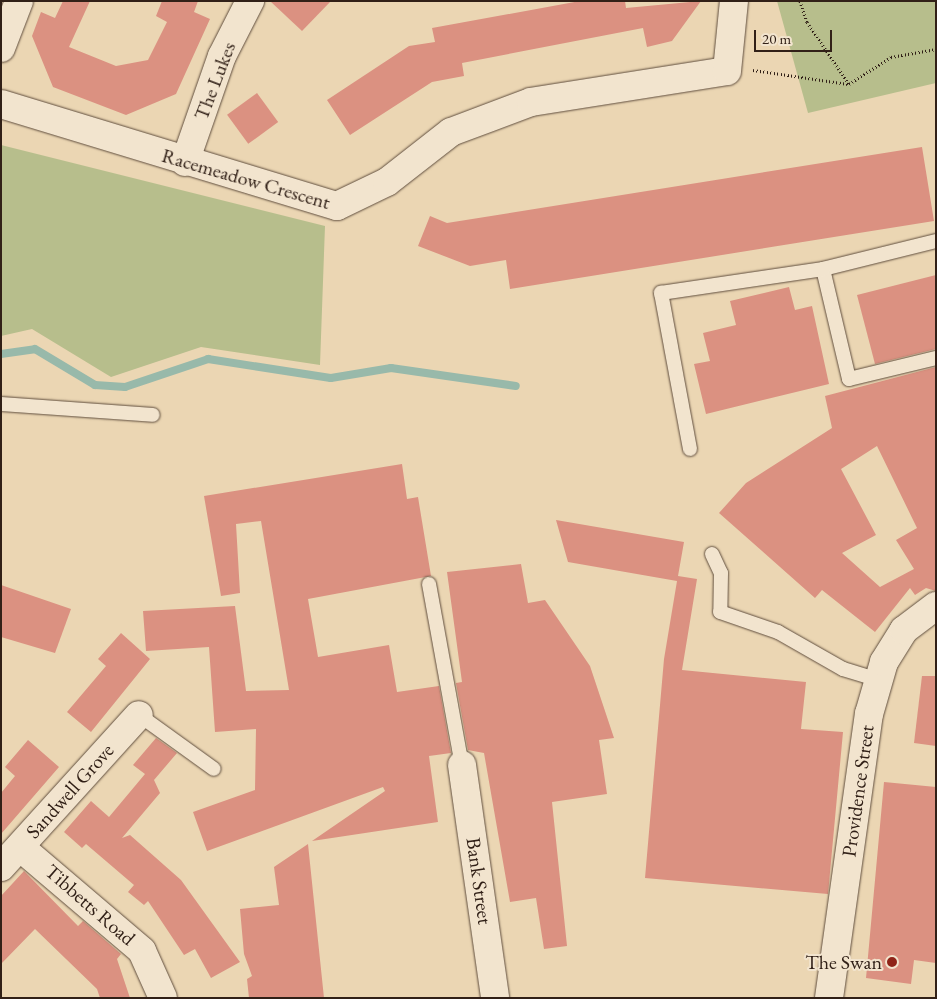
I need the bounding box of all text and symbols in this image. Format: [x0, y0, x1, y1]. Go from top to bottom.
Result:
scale bar [757, 20, 834, 52]
text: 20 m [762, 29, 791, 48]
street label: The Lukes [189, 39, 241, 123]
street label: Racemeadow Crescent [159, 143, 333, 215]
street label: Providence Street [837, 724, 879, 858]
street label: Sandwell Grove [21, 739, 119, 843]
street label: Bank Street [461, 836, 497, 926]
street label: Tibbetts Road [40, 859, 140, 951]
place label: The Swan [805, 950, 882, 974]
marker: The Swan [886, 956, 898, 968]

